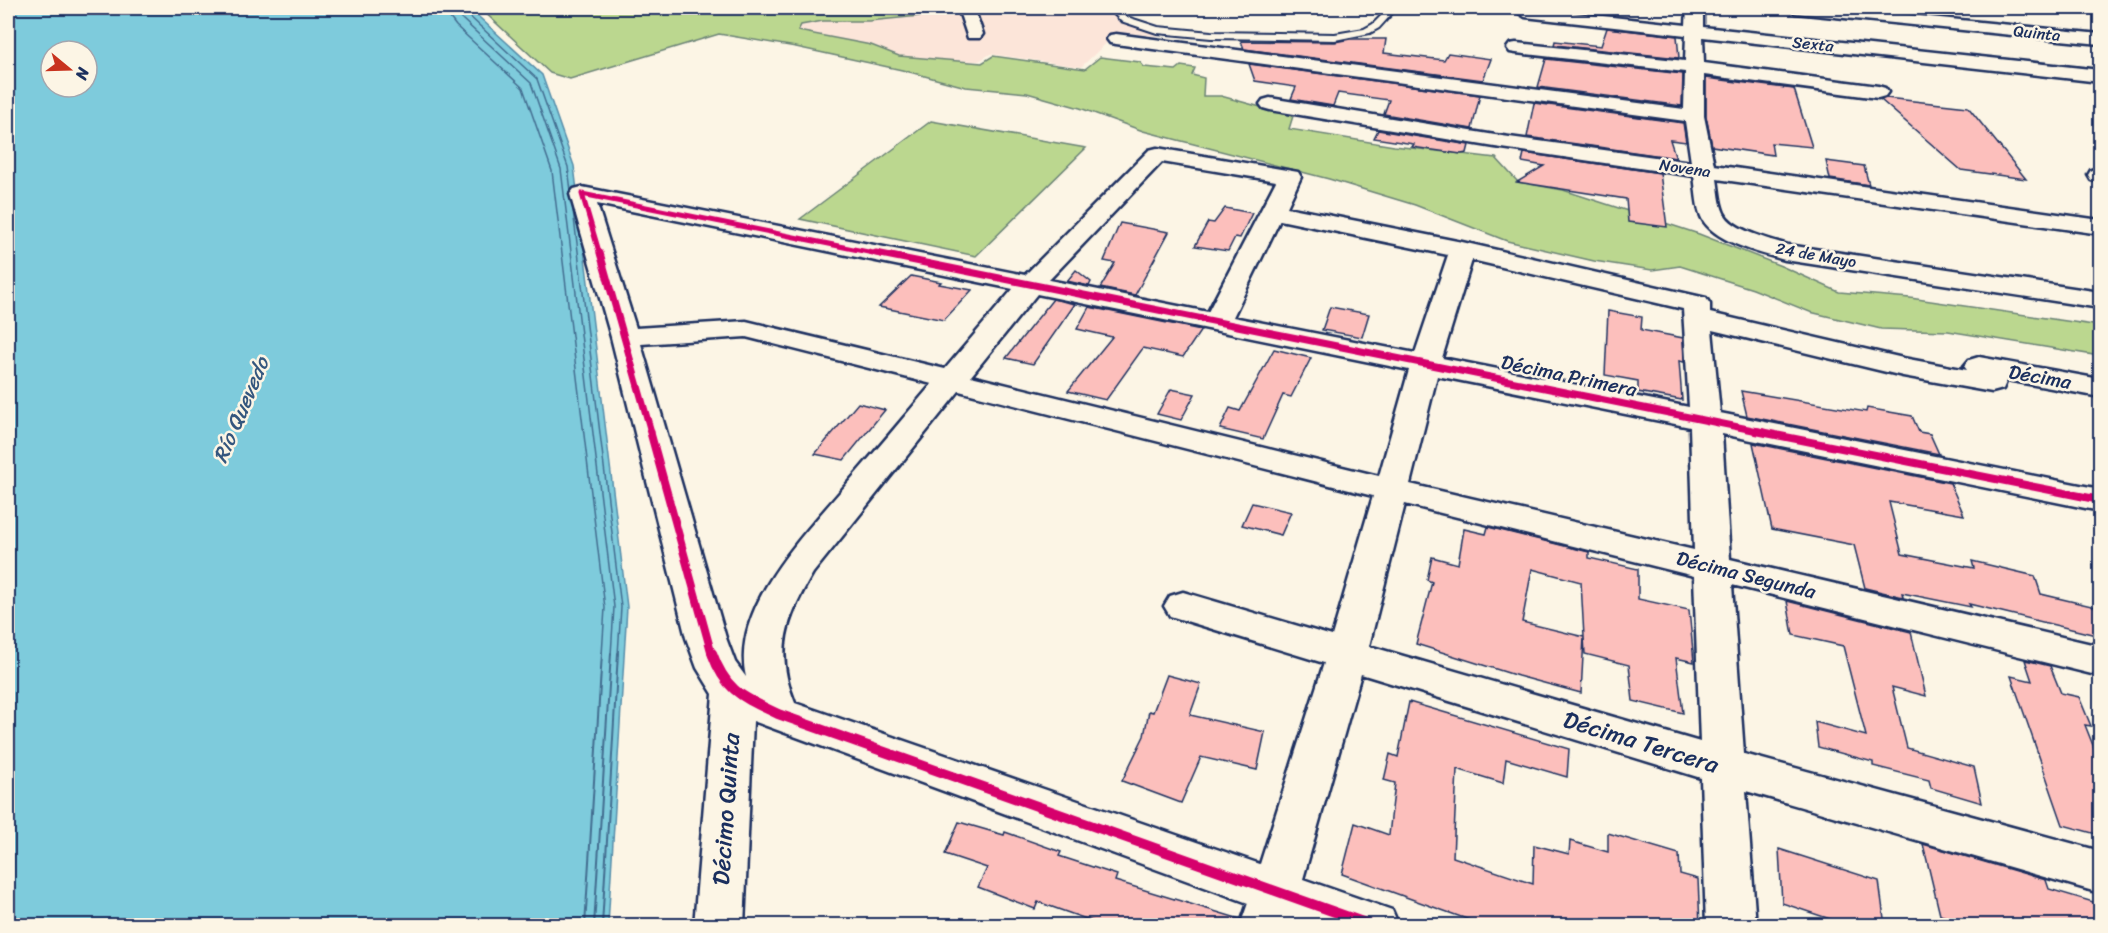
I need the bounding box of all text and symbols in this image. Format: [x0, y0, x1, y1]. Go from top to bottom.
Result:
street label: Quinta [2012, 16, 2062, 50]
street label: Sexta [1791, 27, 1836, 61]
north arrow [39, 39, 99, 99]
text: N [67, 63, 99, 85]
street label: Novena [1657, 150, 1713, 186]
street label: 24 de Mayo [1773, 234, 1859, 276]
street label: Décima Primera [1498, 345, 1641, 408]
water label: Río Quevedo [202, 350, 281, 469]
street label: Décima [2006, 354, 2075, 400]
street label: Décima Segunda [1673, 541, 1820, 609]
street label: Décima Tercera [1558, 698, 1725, 786]
street label: Décimo Quinta [700, 730, 752, 887]

